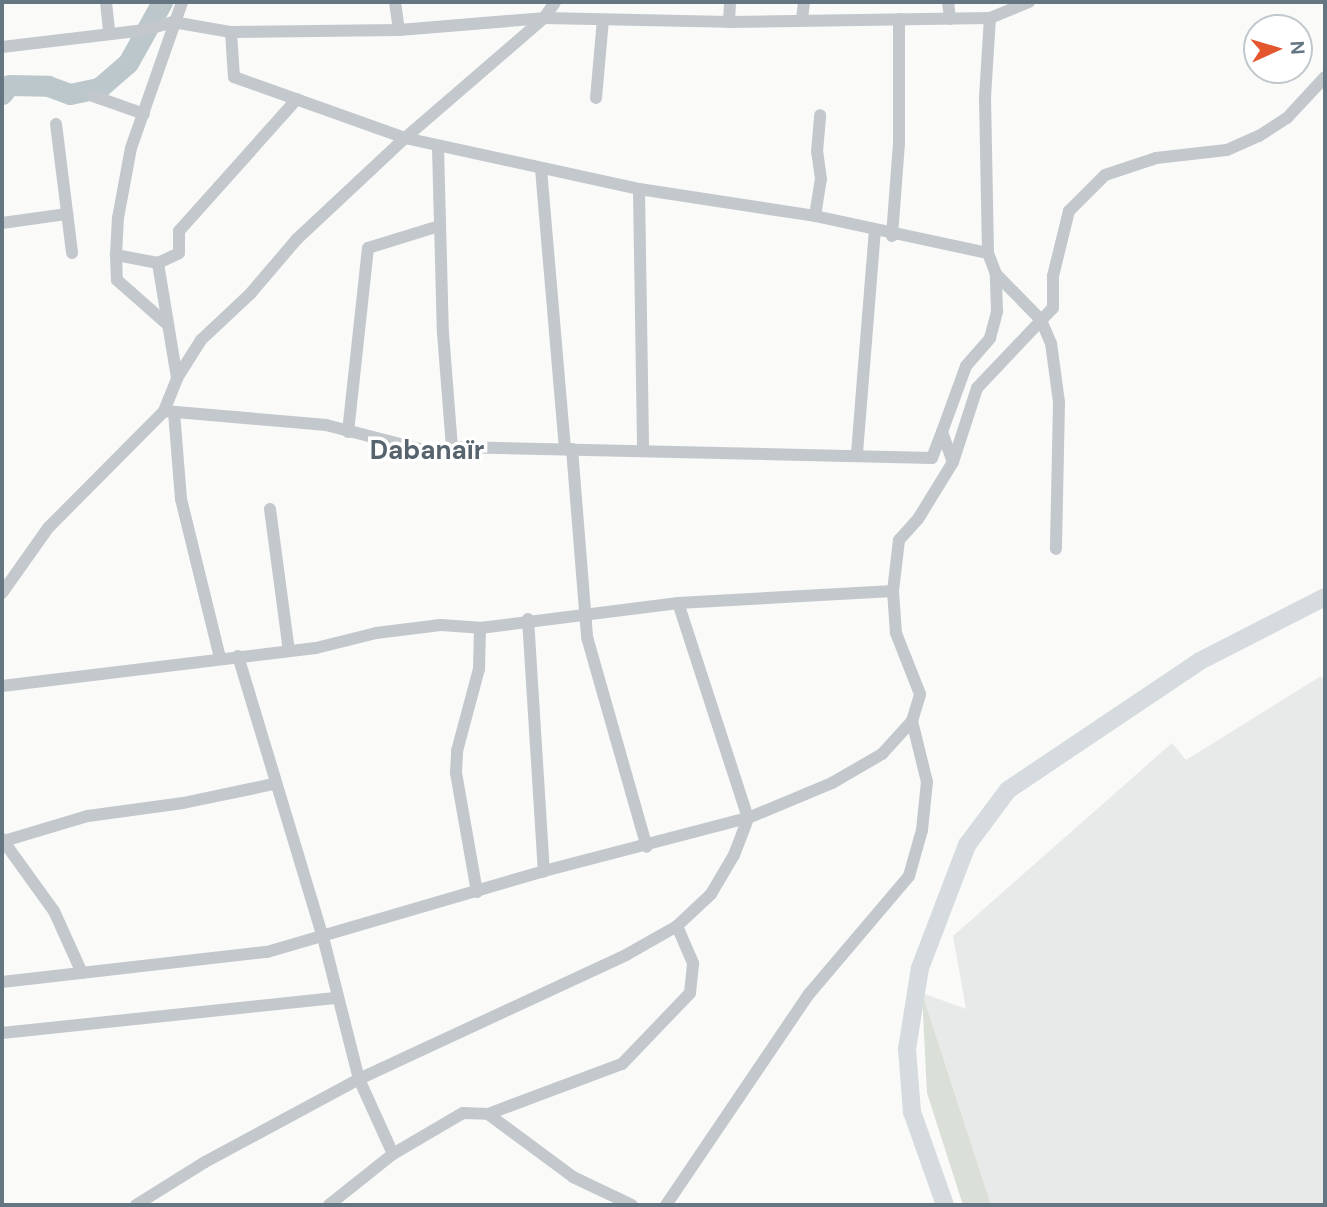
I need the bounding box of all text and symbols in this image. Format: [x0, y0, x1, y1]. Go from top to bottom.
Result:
north arrow [1243, 14, 1313, 84]
text: N [1284, 40, 1310, 55]
district label: Dabanaïr [370, 435, 484, 467]

